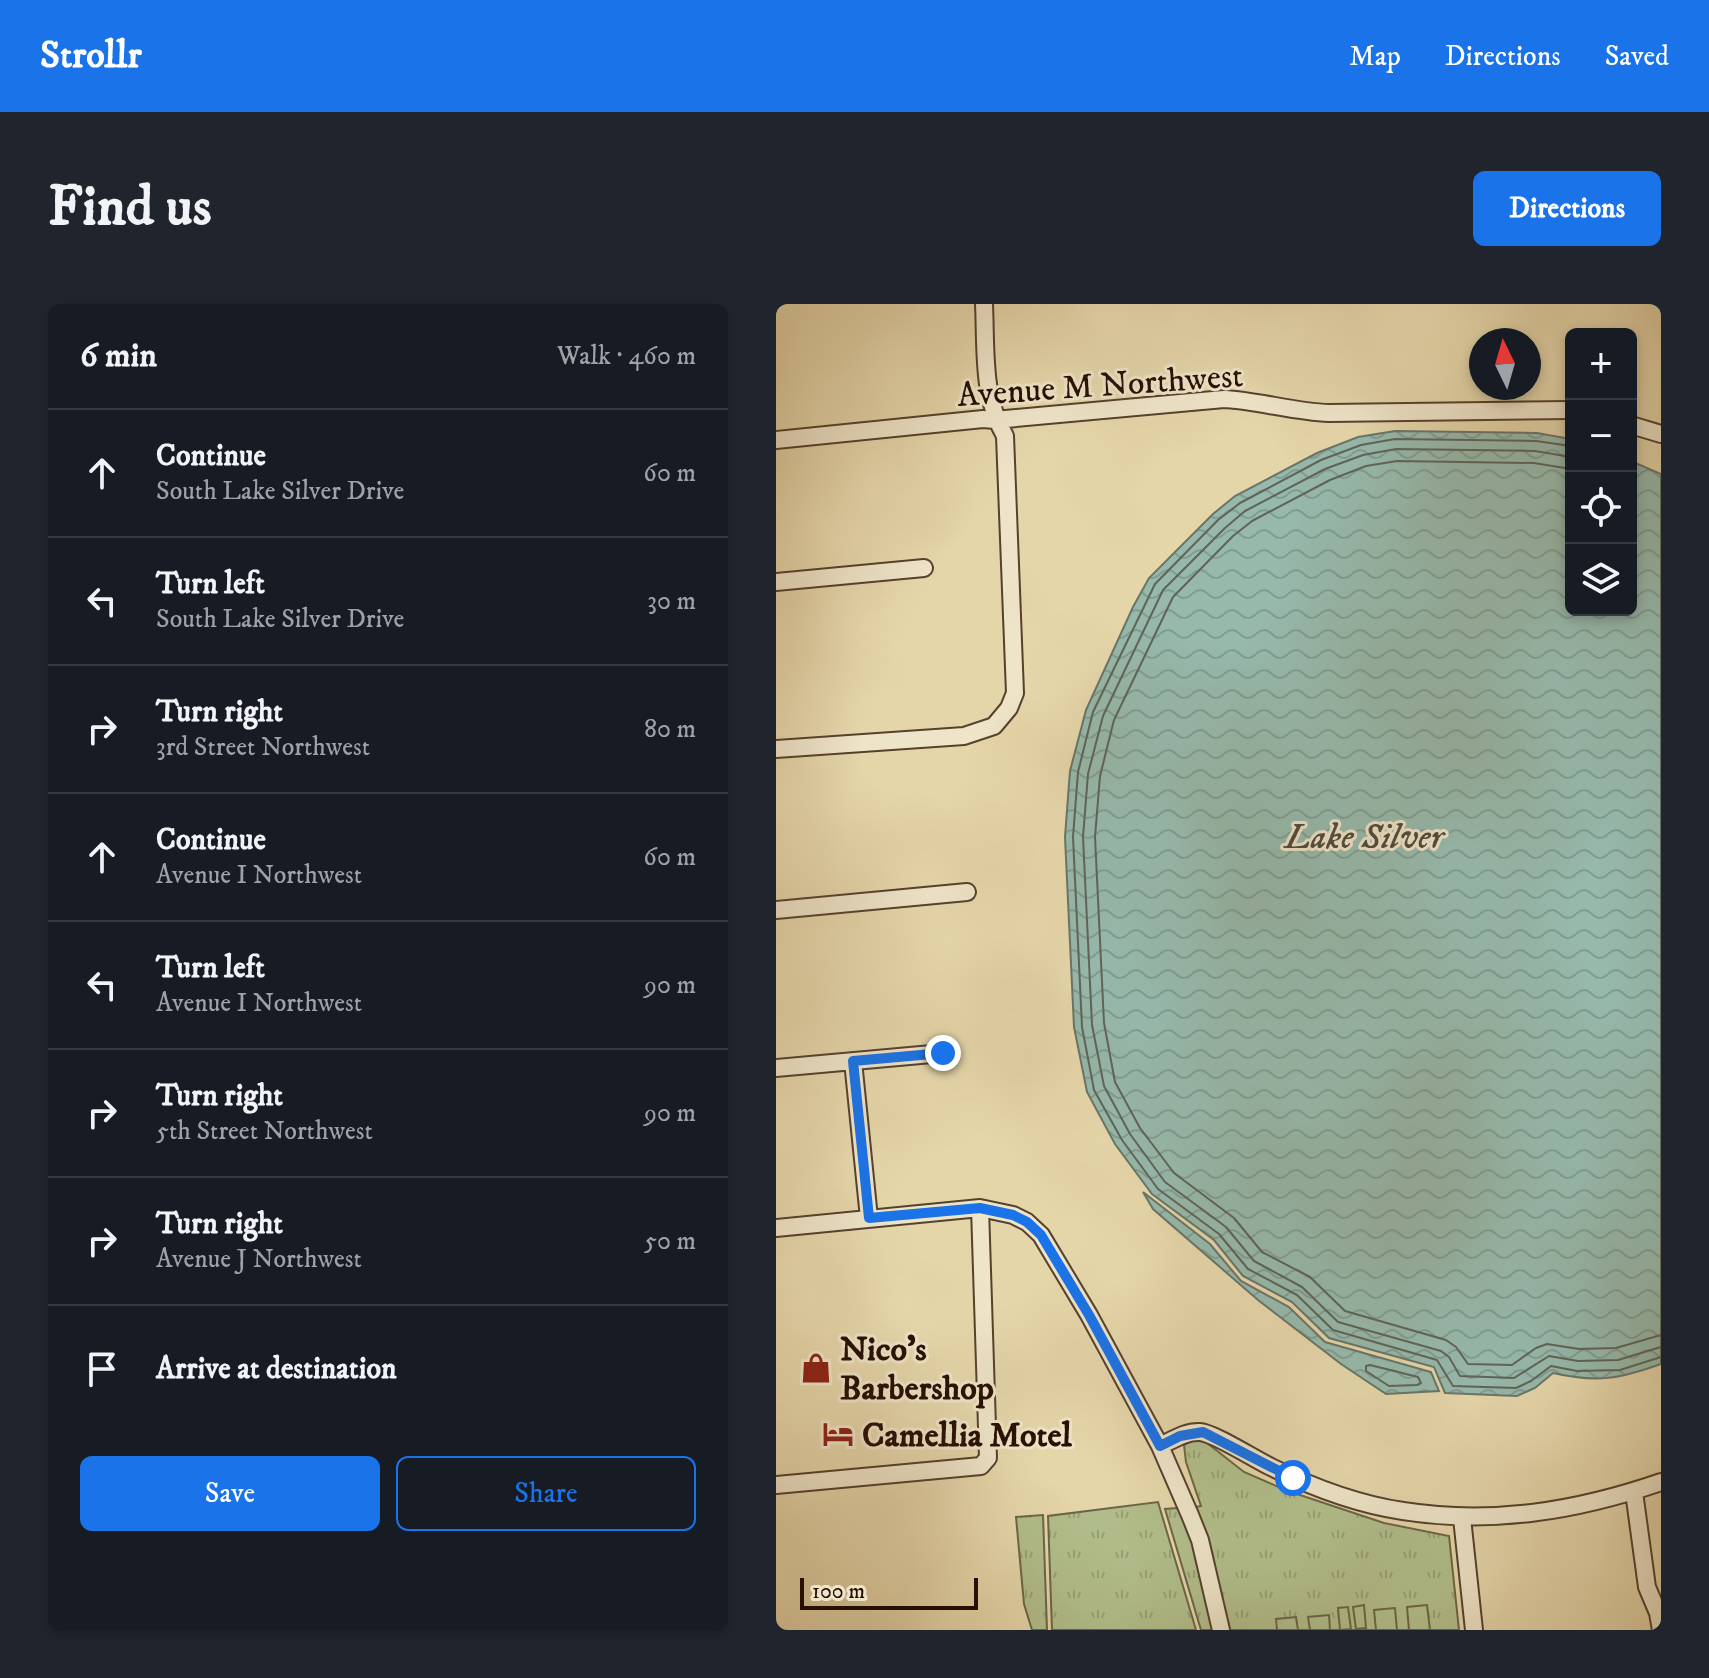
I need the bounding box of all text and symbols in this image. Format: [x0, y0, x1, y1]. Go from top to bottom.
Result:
text: Strollr [40, 32, 142, 80]
text: Map [1349, 39, 1401, 74]
text: Directions [1445, 39, 1561, 74]
text: Saved [1605, 39, 1669, 74]
button: Directions [1473, 171, 1661, 246]
text: Find us [48, 173, 212, 243]
north arrow [1469, 328, 1541, 400]
map controls [1565, 328, 1637, 616]
button: + [1565, 328, 1637, 400]
text: 6 min [80, 335, 157, 377]
text: Walk · 460 m [557, 340, 696, 373]
street label: Avenue M Northwest [956, 355, 1245, 417]
button: − [1565, 400, 1637, 472]
text: Continue [156, 438, 266, 475]
icon: ahead [80, 451, 124, 495]
text: 60 m [643, 457, 696, 490]
button: locate [1565, 472, 1637, 544]
text: South Lake Silver Drive [156, 475, 404, 508]
button: layers [1565, 544, 1637, 616]
text: Turn left [156, 566, 265, 603]
icon: left [80, 579, 124, 623]
text: 30 m [647, 585, 696, 618]
text: South Lake Silver Drive [156, 603, 404, 636]
text: Turn right [156, 694, 283, 731]
icon: right [80, 707, 124, 751]
text: 80 m [644, 713, 696, 746]
text: 3rd Street Northwest [156, 731, 370, 764]
water label: Lake Silver [1283, 815, 1446, 860]
text: Continue [156, 822, 266, 859]
icon: ahead [80, 835, 124, 879]
text: 60 m [643, 841, 696, 874]
text: Avenue I Northwest [156, 859, 362, 892]
text: Turn left [156, 950, 265, 987]
icon: left [80, 963, 124, 1007]
text: 90 m [644, 969, 696, 1002]
text: Avenue I Northwest [156, 987, 362, 1020]
route end [925, 1035, 961, 1071]
text: Turn right [156, 1078, 283, 1115]
icon: right [80, 1091, 124, 1135]
text: 90 m [644, 1097, 696, 1130]
text: 5th Street Northwest [156, 1115, 373, 1148]
text: Turn right [156, 1206, 283, 1243]
icon: right [80, 1219, 124, 1263]
text: 50 m [644, 1225, 696, 1258]
text: Avenue J Northwest [156, 1243, 362, 1276]
place label: Nico's Barbershop [840, 1329, 994, 1410]
icon: arrive [80, 1347, 124, 1391]
text: Arrive at destination [156, 1351, 397, 1388]
shop icon: Nico's Barbershop [799, 1351, 833, 1385]
place label: Camellia Motel [862, 1415, 1073, 1457]
hotel icon: Camellia Motel [821, 1417, 855, 1451]
button: Save [80, 1456, 380, 1531]
button: Share [396, 1456, 696, 1531]
route start [1275, 1460, 1311, 1496]
scale bar [800, 1574, 978, 1610]
text: 100 m [812, 1578, 865, 1605]

